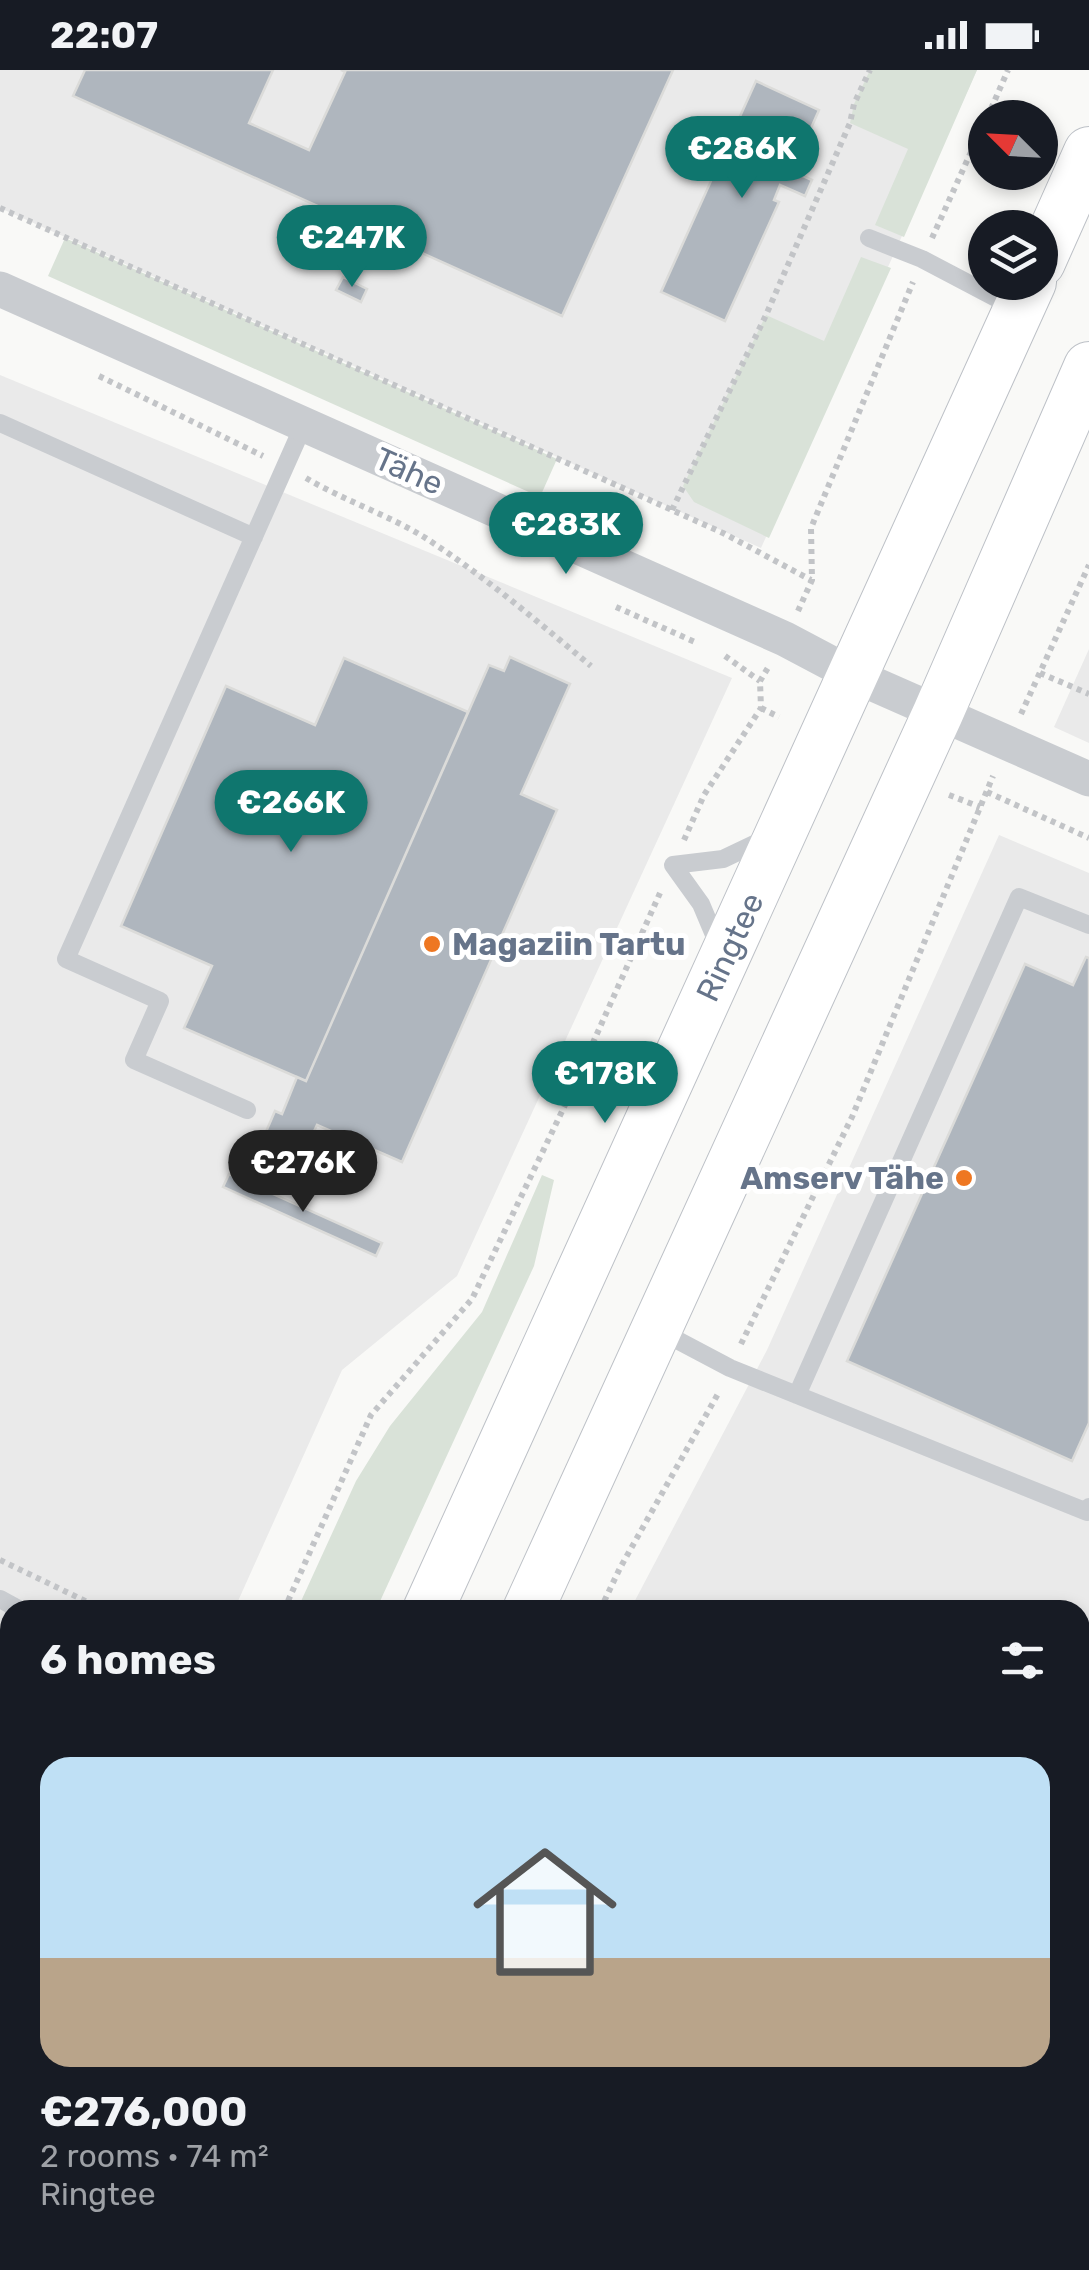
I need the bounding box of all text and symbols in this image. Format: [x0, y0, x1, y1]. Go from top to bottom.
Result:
text: 22:07 [50, 12, 158, 58]
north arrow [968, 100, 1058, 190]
map controls [968, 100, 1058, 300]
pin: €286K [672, 116, 812, 201]
text: €286K [687, 129, 797, 167]
pin: €247K [282, 205, 422, 290]
button: layers [968, 210, 1058, 300]
text: €247K [299, 218, 405, 256]
street label: Tähe [369, 439, 449, 503]
pin: €283K [496, 492, 636, 577]
text: €283K [511, 505, 621, 543]
pin: €266K [221, 770, 361, 855]
text: €266K [237, 783, 345, 821]
street label: Ringtee [688, 887, 772, 1007]
place label: Magaziin Tartu [452, 925, 685, 963]
marker: Magaziin Tartu [421, 933, 443, 955]
pin: €178K [535, 1041, 675, 1126]
text: €178K [554, 1054, 656, 1092]
pin: €276K [233, 1130, 373, 1215]
text: €276K [250, 1143, 356, 1181]
place label: Amserv Tähe [740, 1159, 944, 1197]
marker: Amserv Tähe [953, 1167, 975, 1189]
icon: filters [995, 1633, 1050, 1688]
text: 6 homes [40, 1635, 216, 1685]
icon: home [455, 1822, 635, 2002]
text: €276,000 [40, 2087, 248, 2137]
text: 2 rooms · 74 m² [40, 2137, 269, 2175]
text: Ringtee [40, 2175, 156, 2213]

